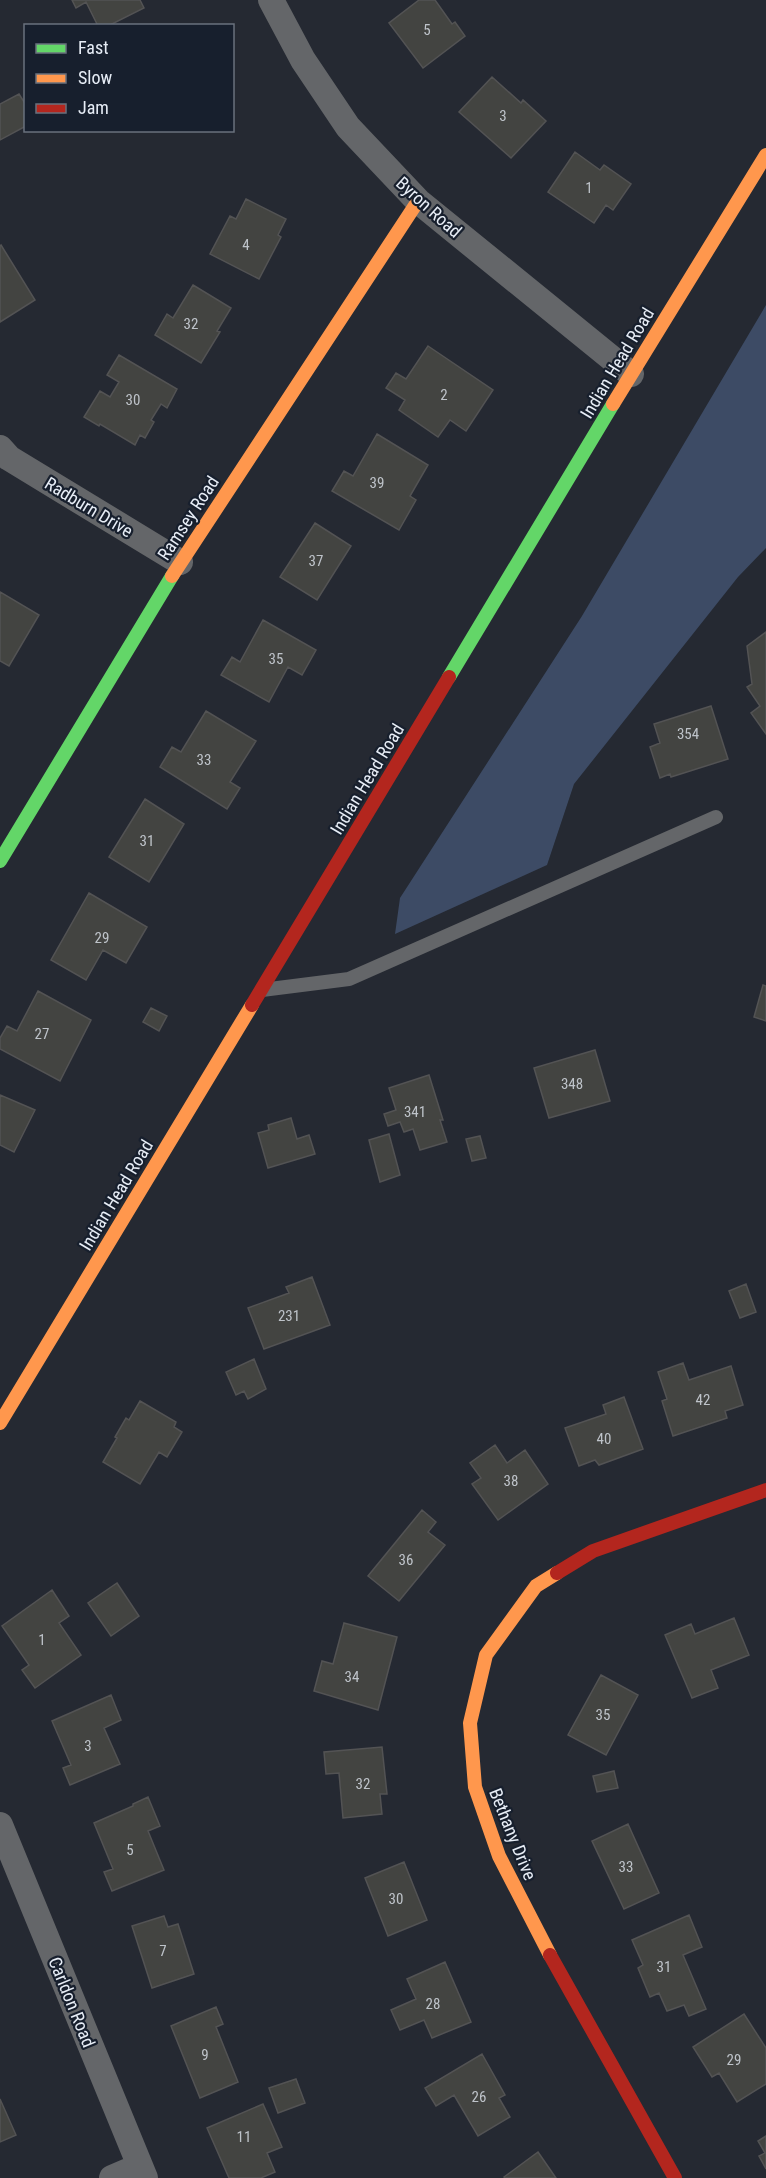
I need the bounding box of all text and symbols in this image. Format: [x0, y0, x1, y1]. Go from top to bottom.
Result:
house number: 5 [423, 21, 431, 39]
legend [24, 24, 234, 132]
text: Fast [78, 37, 109, 58]
text: Slow [78, 67, 113, 88]
text: Jam [78, 97, 109, 118]
house number: 3 [499, 107, 507, 125]
street label: Byron Road [392, 172, 466, 242]
house number: 1 [585, 179, 593, 197]
house number: 4 [242, 236, 250, 254]
street label: Indian Head Road [576, 304, 658, 422]
house number: 32 [184, 315, 198, 333]
house number: 2 [440, 386, 448, 404]
house number: 30 [126, 391, 140, 409]
street label: Ramsey Road [153, 472, 223, 564]
street label: Radburn Drive [41, 473, 137, 541]
house number: 39 [370, 474, 384, 492]
house number: 37 [309, 552, 323, 570]
house number: 35 [269, 650, 283, 668]
street label: Indian Head Road [326, 720, 408, 838]
house number: 354 [677, 725, 699, 743]
house number: 33 [197, 751, 211, 769]
house number: 31 [140, 832, 154, 850]
house number: 29 [95, 929, 109, 947]
house number: 27 [35, 1025, 49, 1043]
house number: 348 [561, 1075, 583, 1093]
house number: 341 [404, 1103, 426, 1121]
street label: Indian Head Road [75, 1136, 157, 1254]
house number: 231 [278, 1307, 300, 1325]
house number: 42 [696, 1391, 710, 1409]
house number: 40 [597, 1430, 611, 1448]
house number: 38 [504, 1472, 518, 1490]
house number: 36 [399, 1551, 413, 1569]
house number: 1 [38, 1631, 46, 1649]
house number: 34 [345, 1668, 359, 1686]
house number: 35 [596, 1706, 610, 1724]
house number: 3 [84, 1737, 92, 1755]
house number: 32 [356, 1775, 370, 1793]
street label: Bethany Drive [485, 1785, 541, 1883]
house number: 5 [126, 1841, 134, 1859]
house number: 33 [619, 1858, 633, 1876]
house number: 30 [389, 1890, 403, 1908]
house number: 7 [159, 1942, 167, 1960]
street label: Carldon Road [44, 1954, 100, 2050]
house number: 31 [657, 1958, 671, 1976]
house number: 28 [426, 1995, 440, 2013]
house number: 9 [201, 2046, 209, 2064]
house number: 29 [727, 2051, 741, 2069]
house number: 26 [472, 2088, 486, 2106]
house number: 11 [237, 2128, 251, 2146]

